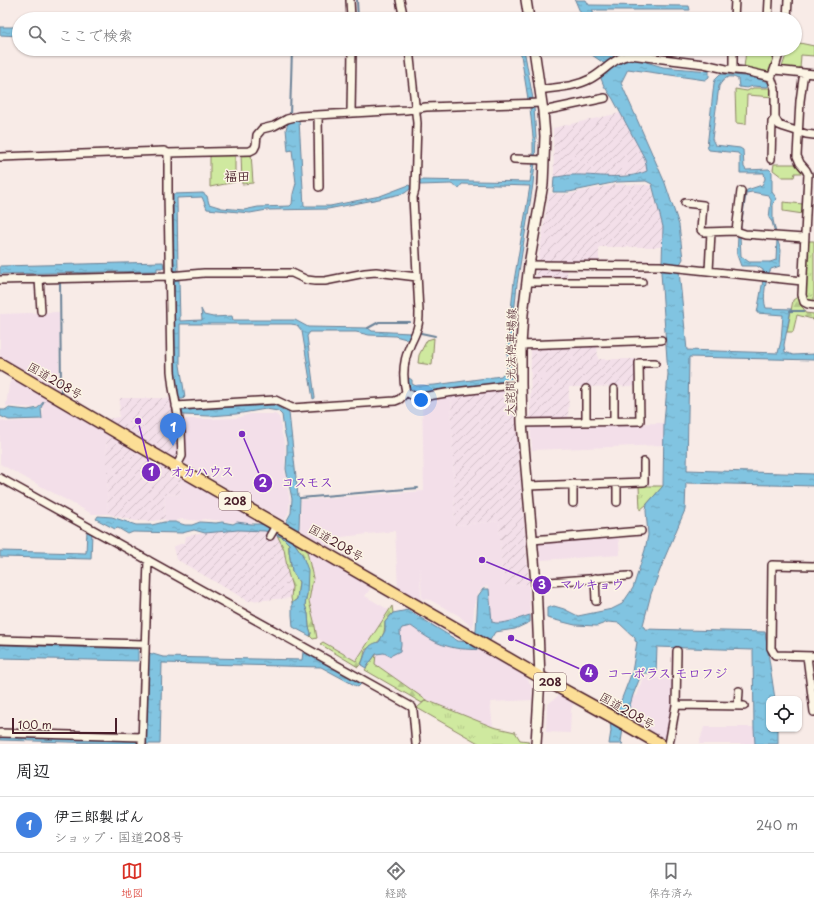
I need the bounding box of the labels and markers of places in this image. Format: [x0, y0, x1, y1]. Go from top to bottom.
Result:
pin: 1 [160, 413, 186, 446]
callout: オカハウス [141, 459, 242, 484]
callout: コスモス [253, 470, 341, 495]
callout: マルキョウ [532, 572, 633, 597]
callout: コーポラス モロフジ [579, 661, 736, 686]

